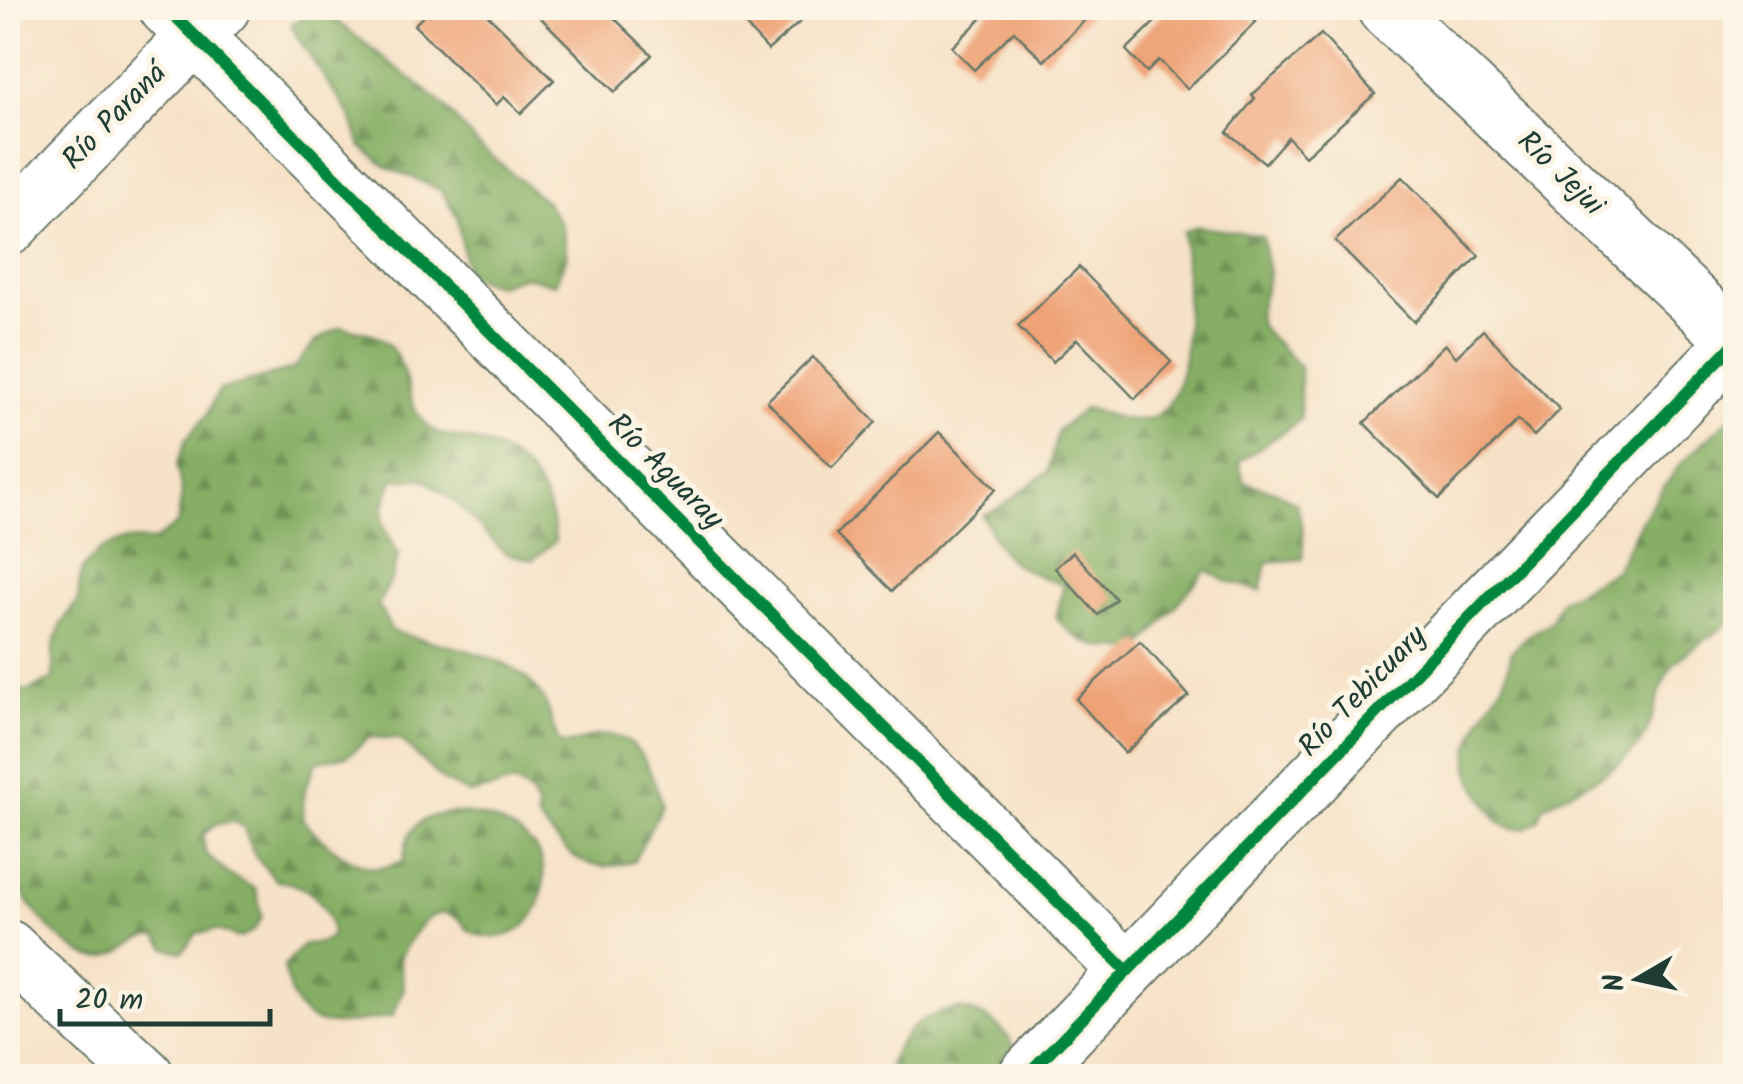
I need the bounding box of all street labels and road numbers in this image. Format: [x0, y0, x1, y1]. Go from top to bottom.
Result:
street label: Río Paraná [51, 50, 181, 182]
street label: Río Jejui [1505, 120, 1616, 230]
street label: Río Aguaray [595, 402, 735, 542]
street label: Río Tebicuary [1287, 614, 1439, 769]

